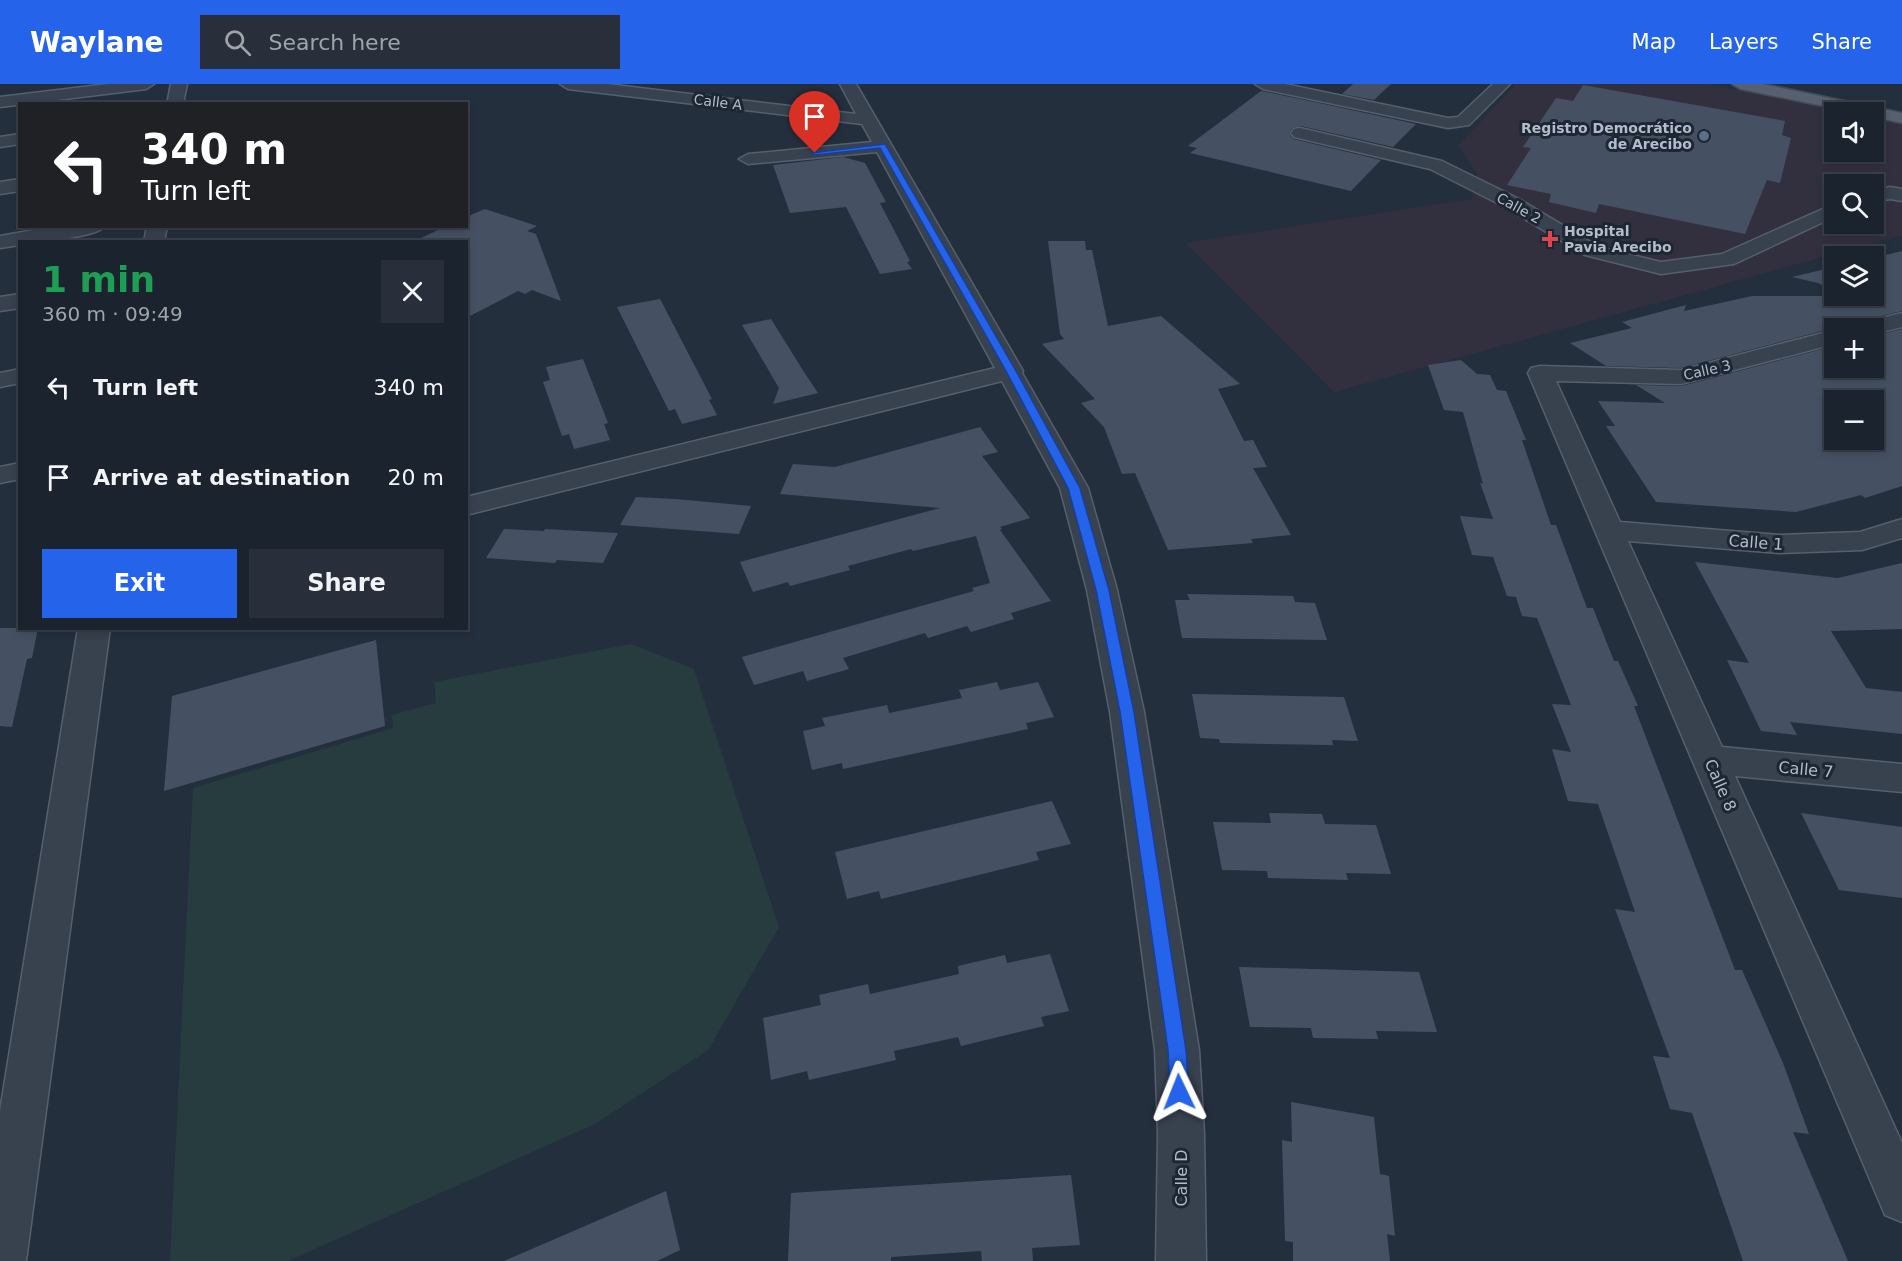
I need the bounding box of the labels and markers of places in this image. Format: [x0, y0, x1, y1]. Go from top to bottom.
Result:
pin [789, 91, 840, 153]
place label: Registro Democrático de Arecibo [1521, 120, 1692, 152]
marker: Registro Democrático de Arecibo [1697, 129, 1711, 143]
place label: Hospital Pavia Arecibo [1564, 223, 1672, 255]
marker: Hospital Pavia Arecibo [1541, 230, 1559, 248]

